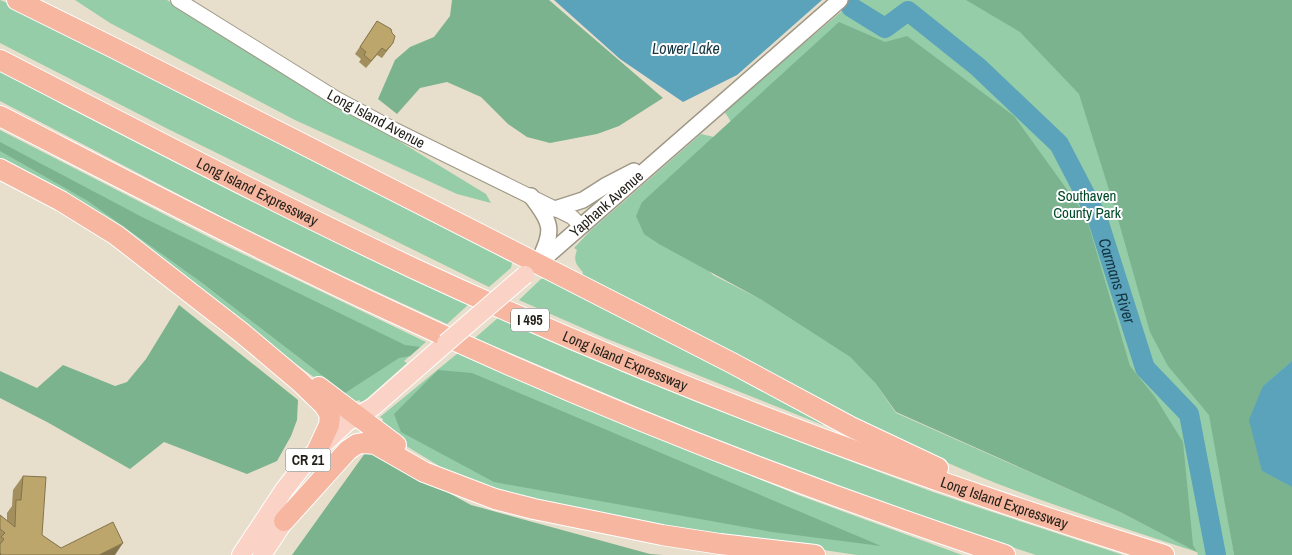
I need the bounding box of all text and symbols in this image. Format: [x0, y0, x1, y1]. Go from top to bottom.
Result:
water label: Lower Lake [652, 37, 720, 59]
street label: Long Island Avenue [324, 84, 429, 153]
street label: Long Island Expressway [193, 152, 322, 231]
street label: Yaphank Avenue [565, 165, 648, 242]
park label: Southaven County Park [1053, 185, 1122, 223]
water label: Carmans River [1093, 235, 1141, 327]
road number: I 495 [511, 308, 549, 332]
street label: Long Island Expressway [560, 325, 692, 396]
road number: CR 21 [286, 448, 330, 472]
street label: Long Island Expressway [938, 471, 1072, 534]

